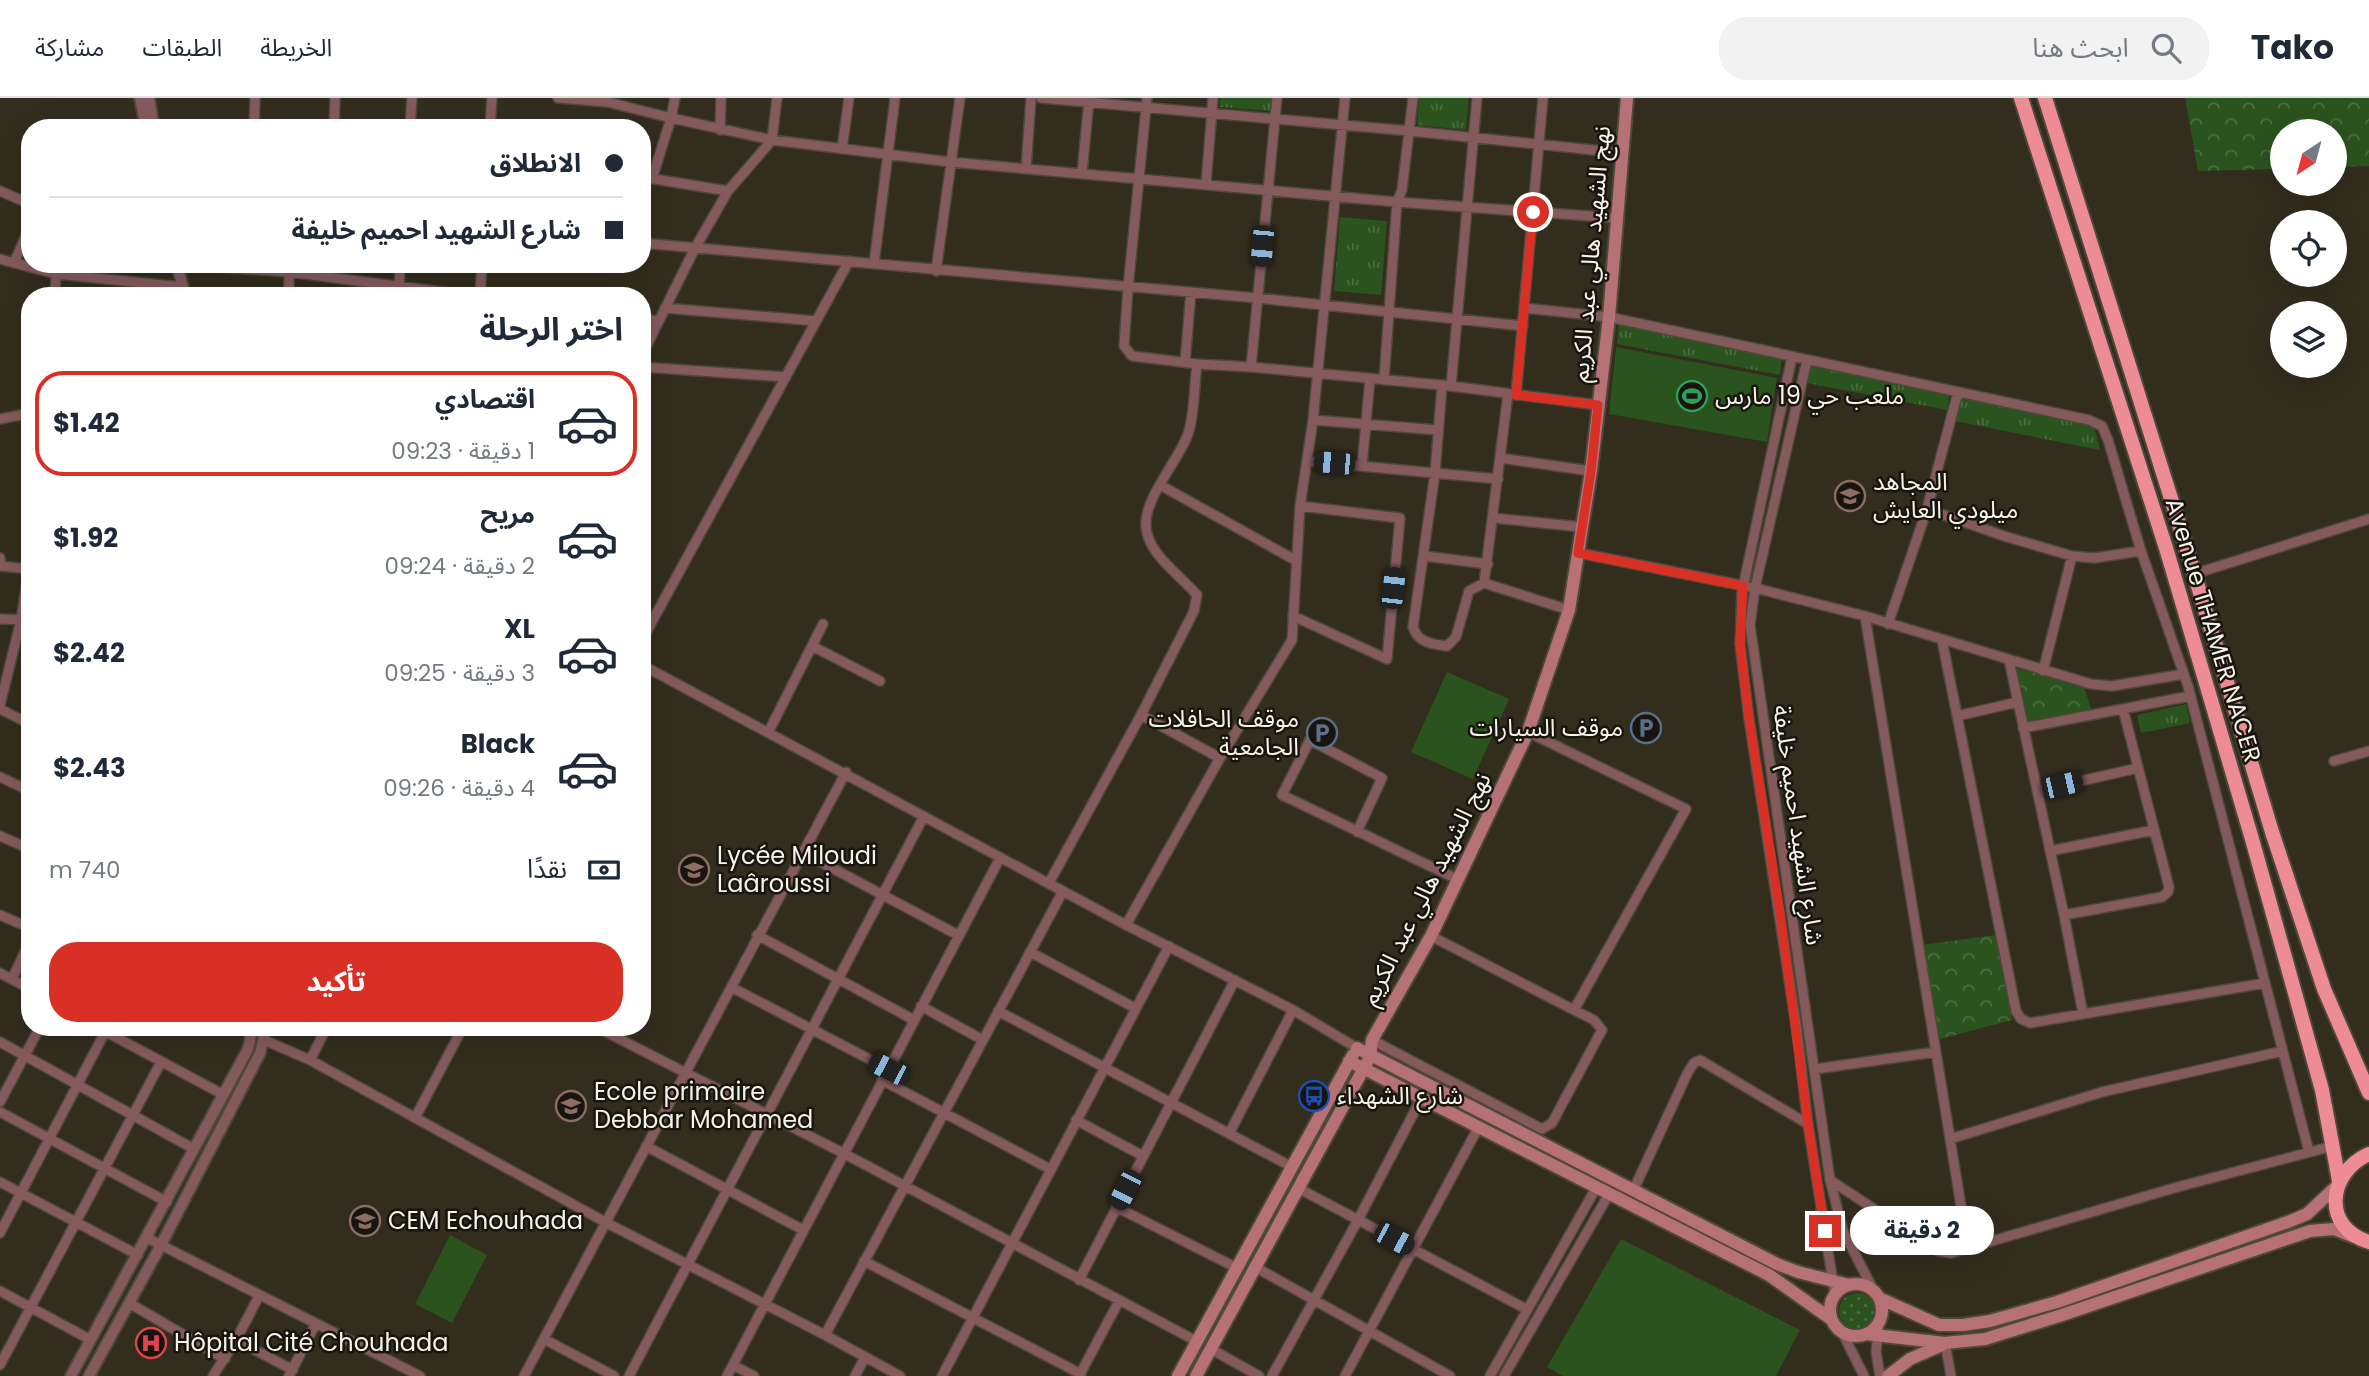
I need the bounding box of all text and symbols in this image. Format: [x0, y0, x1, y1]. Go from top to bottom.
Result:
search box [1719, 17, 2209, 80]
text: Tako [2251, 24, 2334, 71]
icon: search [2147, 29, 2185, 67]
text: ابحث هنا [2032, 30, 2129, 66]
text: مشاركة [35, 31, 104, 64]
text: الطبقات [142, 31, 222, 64]
text: الخريطة [260, 31, 332, 64]
north arrow [2270, 119, 2347, 196]
map controls [2270, 119, 2347, 378]
street label: نهج الشهيد هالي عبد الكريم [1563, 124, 1621, 384]
text: الانطلاق [490, 145, 581, 181]
route start [1517, 196, 1549, 228]
button: locate [2270, 210, 2347, 287]
text: شارع الشهيد احميم خليفة [291, 212, 581, 248]
car [1250, 224, 1275, 268]
button: layers [2270, 301, 2347, 378]
text: اختر الرحلة [480, 306, 623, 351]
sports icon: ملعب حي 19 مارس [1675, 379, 1709, 413]
place label: ملعب حي 19 مارس [1715, 379, 1904, 415]
text: اقتصادي [435, 381, 535, 417]
icon: car [556, 392, 619, 455]
text: $1.42 [53, 405, 120, 441]
text: 1 دقيقة · 09:23 [391, 435, 535, 467]
car [1313, 451, 1356, 475]
place label: المجاهد ميلودي العايش [1873, 465, 2018, 529]
school or university icon: المجاهد ميلودي العايش [1833, 479, 1867, 513]
street label: Avenue THAMER NACER [2158, 494, 2269, 766]
text: مريح [480, 496, 535, 532]
icon: car [556, 507, 619, 570]
text: $1.92 [53, 520, 118, 556]
text: 2 دقيقة · 09:24 [385, 550, 535, 582]
car [1381, 566, 1406, 610]
text: XL [504, 611, 535, 647]
icon: car [556, 622, 619, 685]
text: $2.42 [53, 635, 125, 671]
text: 3 دقيقة · 09:25 [384, 657, 535, 689]
place label: موقف الحافلات الجامعية [1148, 702, 1299, 763]
street label: شارع الشهيد احميم خليفة [1764, 703, 1832, 947]
place label: موقف السيارات [1470, 711, 1623, 744]
parking icon: موقف السيارات [1629, 711, 1663, 745]
parking icon: موقف الحافلات الجامعية [1305, 716, 1339, 750]
text: Black [461, 726, 535, 762]
icon: car [556, 737, 619, 800]
text: $2.43 [53, 750, 126, 786]
street label: نهج الشهيد هالي عبد الكريم [1352, 767, 1501, 1012]
car [2040, 770, 2085, 800]
text: 4 دقيقة · 09:26 [383, 772, 535, 804]
place label: Lycée Miloudi Laâroussi [717, 839, 877, 900]
text: نقدًا [527, 851, 567, 887]
icon: cash [585, 851, 623, 889]
school or university icon: Lycée Miloudi Laâroussi [677, 853, 711, 887]
text: 740 m [49, 854, 120, 886]
button: تأكيد [49, 942, 623, 1022]
car [865, 1050, 912, 1088]
place label: Ecole primaire Debbar Mohamed [594, 1075, 813, 1136]
bus stop icon: شارع الشهداء [1297, 1079, 1331, 1113]
place label: شارع الشهداء [1337, 1079, 1463, 1113]
school or university icon: Ecole primaire Debbar Mohamed [554, 1089, 588, 1123]
car [1107, 1167, 1144, 1213]
school or university icon: CEM Echouhada [348, 1204, 382, 1238]
place label: CEM Echouhada [388, 1204, 583, 1237]
callout: 2 دقيقة [1850, 1206, 1993, 1256]
text: 2 دقيقة [1884, 1214, 1960, 1246]
route end [1809, 1215, 1841, 1247]
car [1371, 1220, 1418, 1258]
hospital icon: Hôpital Cité Chouhada [134, 1326, 168, 1360]
place label: Hôpital Cité Chouhada [174, 1326, 448, 1359]

